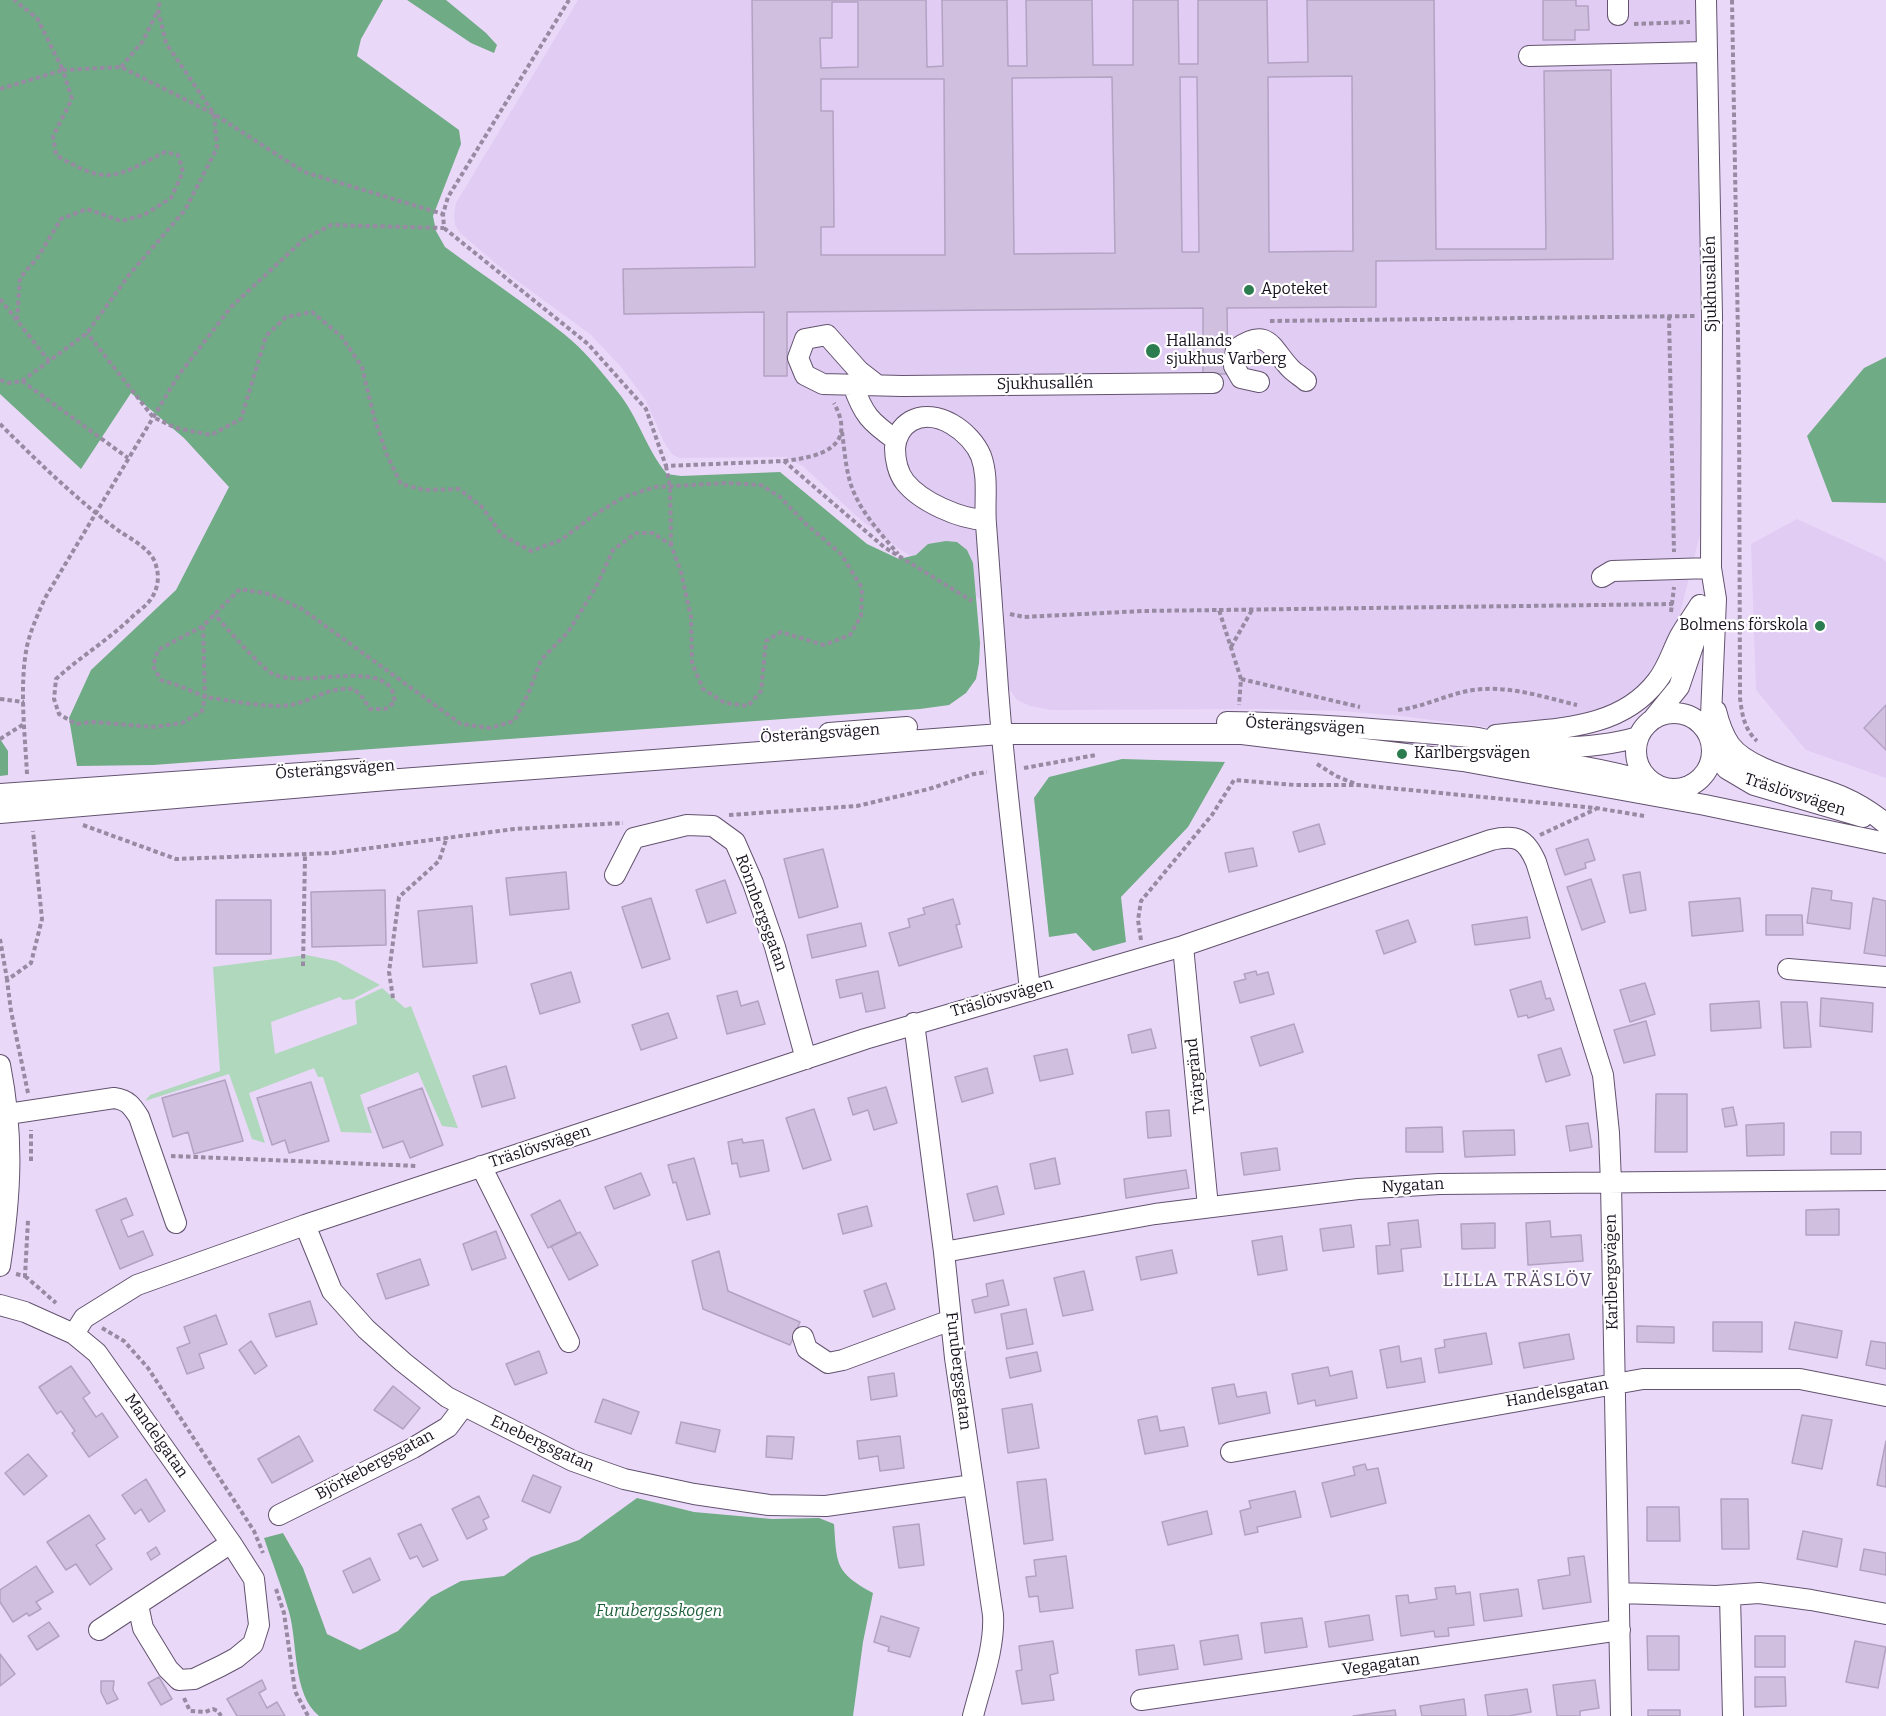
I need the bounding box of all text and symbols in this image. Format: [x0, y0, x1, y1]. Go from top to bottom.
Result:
street label: Sjukhusallén [1701, 235, 1721, 333]
place label: Apoteket [1261, 280, 1328, 300]
marker: Apoteket [1242, 283, 1256, 297]
place label: Hallands sjukhus Varberg [1166, 332, 1286, 370]
marker: Hallands sjukhus Varberg [1144, 342, 1162, 360]
street label: Sjukhusallén [996, 374, 1094, 394]
place label: Bolmens förskola [1679, 616, 1808, 636]
marker: Bolmens förskola [1813, 619, 1827, 633]
street label: Österängsvägen [1245, 713, 1365, 739]
street label: Österängsvägen [760, 720, 880, 748]
place label: Karlbergsvägen [1414, 744, 1530, 764]
marker: Karlbergsvägen [1395, 747, 1409, 761]
street label: Österängsvägen [275, 756, 395, 784]
street label: Träslövsvägen [1742, 770, 1848, 820]
street label: Rönnbergsgatan [731, 852, 791, 974]
street label: Träslövsvägen [949, 974, 1055, 1022]
street label: Tvärgränd [1182, 1037, 1210, 1115]
street label: Träslövsvägen [487, 1122, 593, 1172]
street label: Nygatan [1381, 1175, 1445, 1197]
street label: Karlbergsvägen [1601, 1214, 1623, 1330]
district label: LILLA TRÄSLÖV [1443, 1270, 1593, 1292]
street label: Furubergsgatan [941, 1311, 975, 1431]
street label: Handelsgatan [1504, 1375, 1610, 1411]
street label: Mandelgatan [120, 1390, 192, 1482]
street label: Enebergsgatan [487, 1412, 597, 1476]
street label: Björkebergsgatan [313, 1426, 437, 1504]
park label: Furubergsskogen [596, 1602, 722, 1622]
street label: Vegagatan [1341, 1650, 1421, 1680]

